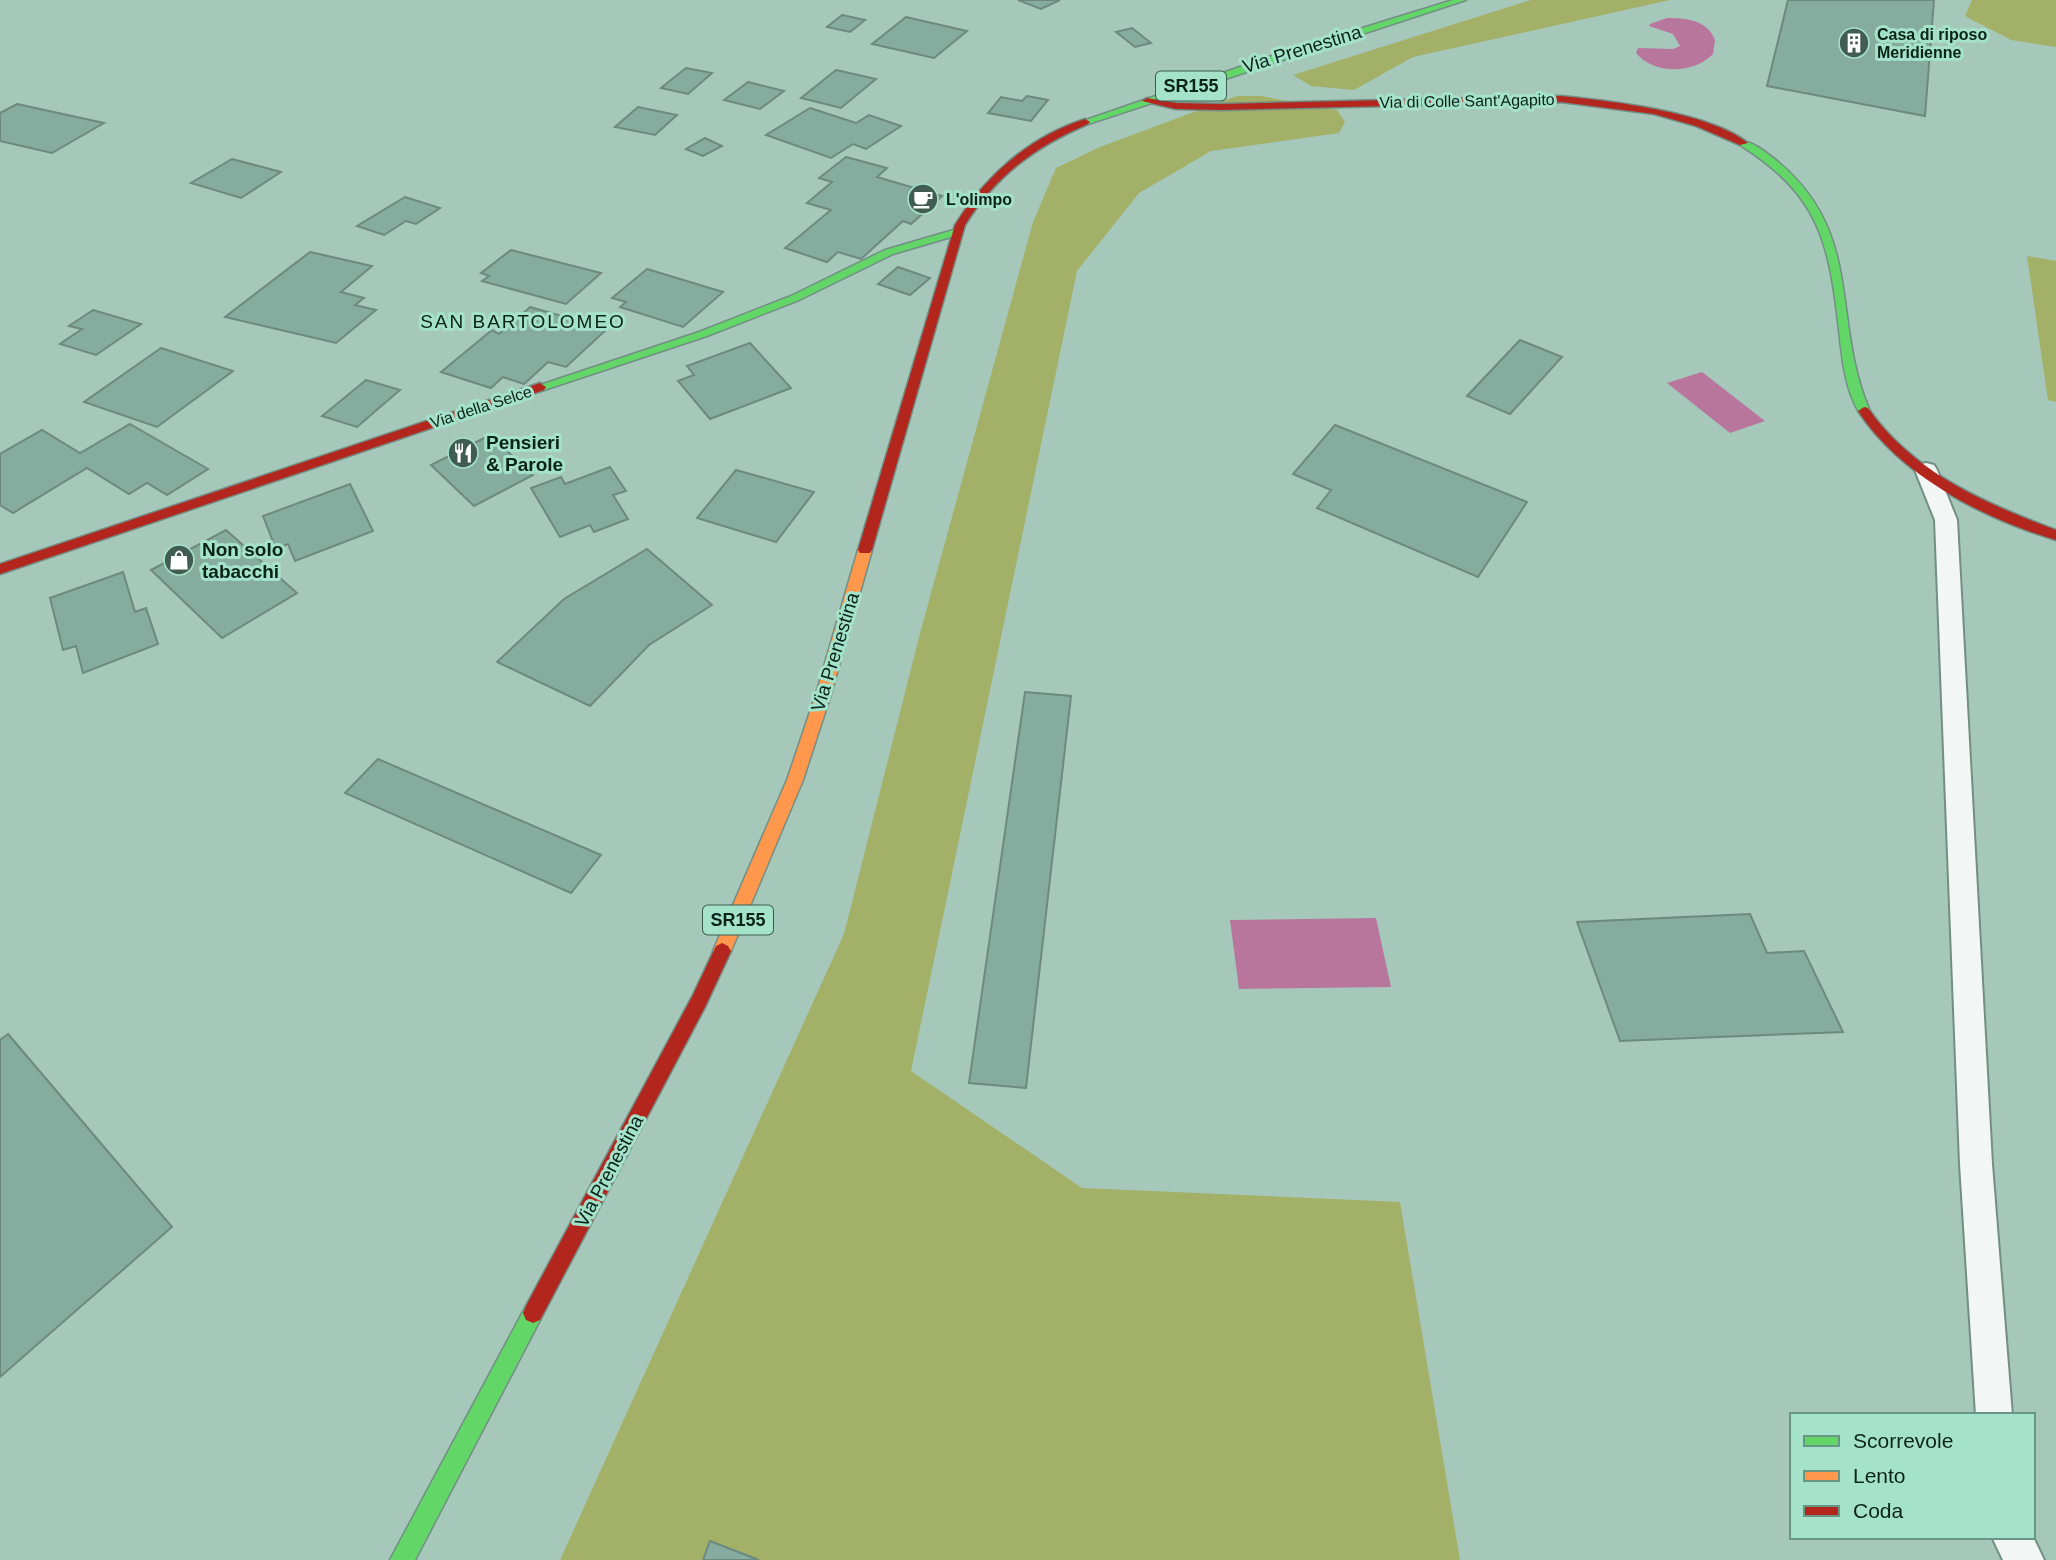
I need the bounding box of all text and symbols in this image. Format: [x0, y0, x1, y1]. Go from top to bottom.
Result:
street label: Via Prenestina [1240, 21, 1364, 77]
building icon: Casa di riposo Meridienne [1837, 26, 1871, 60]
place label: Casa di riposo Meridienne [1877, 26, 1987, 61]
road number: SR155 [1156, 72, 1226, 100]
street label: Via di Colle Sant'Agapito [1379, 91, 1555, 111]
cafe icon: L'olimpo [906, 182, 940, 216]
place label: L'olimpo [946, 191, 1012, 208]
district label: SAN BARTOLOMEO [420, 311, 626, 332]
street label: Via della Selce [428, 383, 534, 431]
place label: Pensieri & Parole [486, 432, 563, 475]
restaurant icon: Pensieri & Parole [446, 436, 480, 470]
place label: Non solo tabacchi [202, 539, 283, 582]
shop icon: Non solo tabacchi [162, 543, 196, 577]
street label: Via Prenestina [807, 590, 863, 714]
road number: SR155 [703, 905, 773, 934]
street label: Via Prenestina [571, 1111, 647, 1230]
legend [1790, 1413, 2035, 1539]
text: Scorrevole [1853, 1429, 1953, 1452]
text: Lento [1853, 1464, 1906, 1487]
text: Coda [1853, 1499, 1904, 1522]

